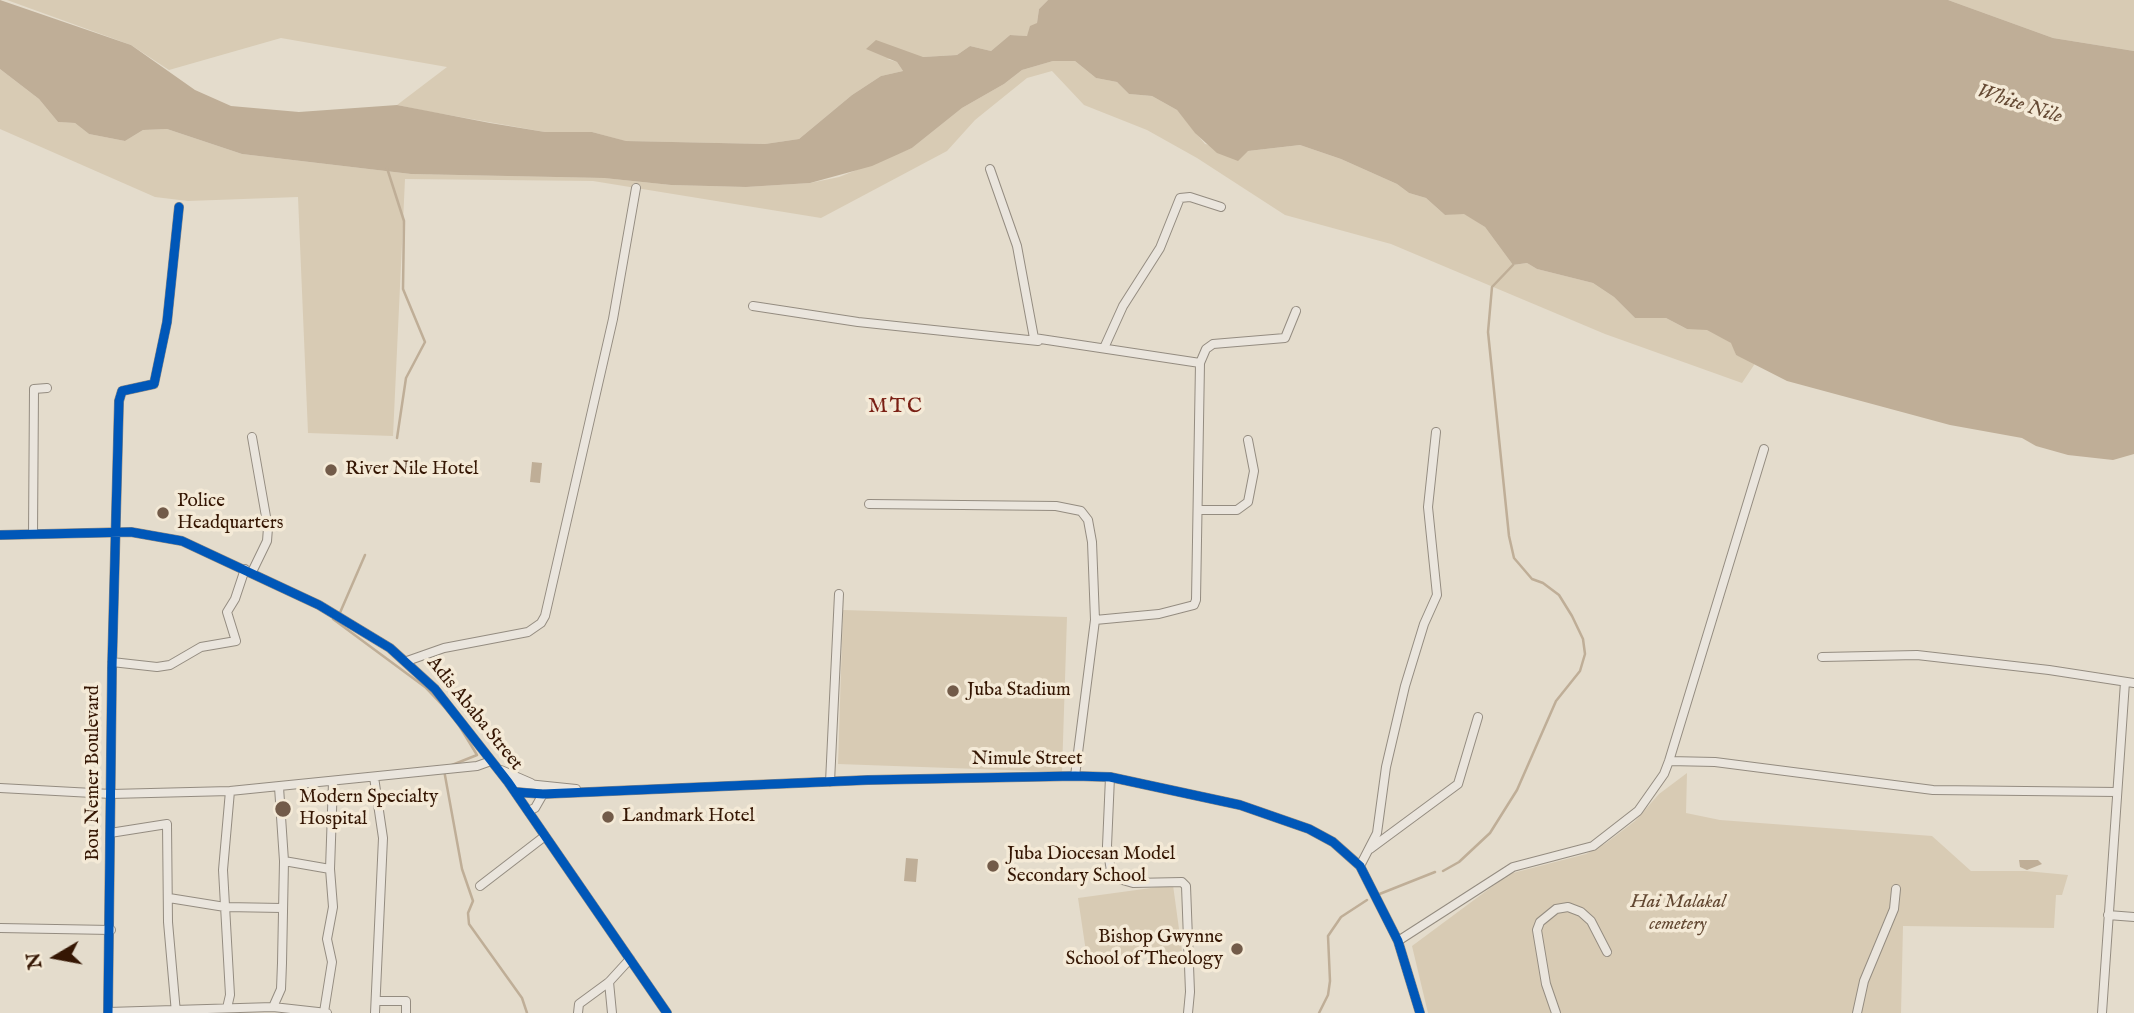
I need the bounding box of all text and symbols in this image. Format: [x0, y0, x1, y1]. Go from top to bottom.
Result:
water label: White Nile [1973, 79, 2065, 131]
district label: MTC [868, 395, 924, 421]
place label: River Nile Hotel [345, 459, 479, 481]
marker: River Nile Hotel [323, 462, 339, 478]
place label: Police Headquarters [177, 491, 283, 535]
marker: Police Headquarters [155, 505, 171, 521]
street label: Adis Ababa Street [421, 652, 527, 776]
place label: Juba Stadium [967, 680, 1071, 702]
marker: Juba Stadium [945, 683, 961, 699]
street label: Bou Nemer Boulevard [83, 685, 105, 861]
street label: Nimule Street [972, 749, 1082, 771]
place label: Modern Specialty Hospital [299, 787, 438, 831]
marker: Modern Specialty Hospital [273, 799, 293, 819]
place label: Landmark Hotel [622, 806, 755, 828]
marker: Landmark Hotel [600, 809, 616, 825]
place label: Juba Diocesan Model Secondary School [1007, 844, 1175, 888]
marker: Juba Diocesan Model Secondary School [985, 858, 1001, 874]
park label: Hai Malakal cemetery [1630, 892, 1726, 936]
north arrow [21, 922, 91, 992]
place label: Bishop Gwynne School of Theology [1066, 927, 1223, 971]
marker: Bishop Gwynne School of Theology [1229, 941, 1245, 957]
text: N [22, 950, 49, 971]

